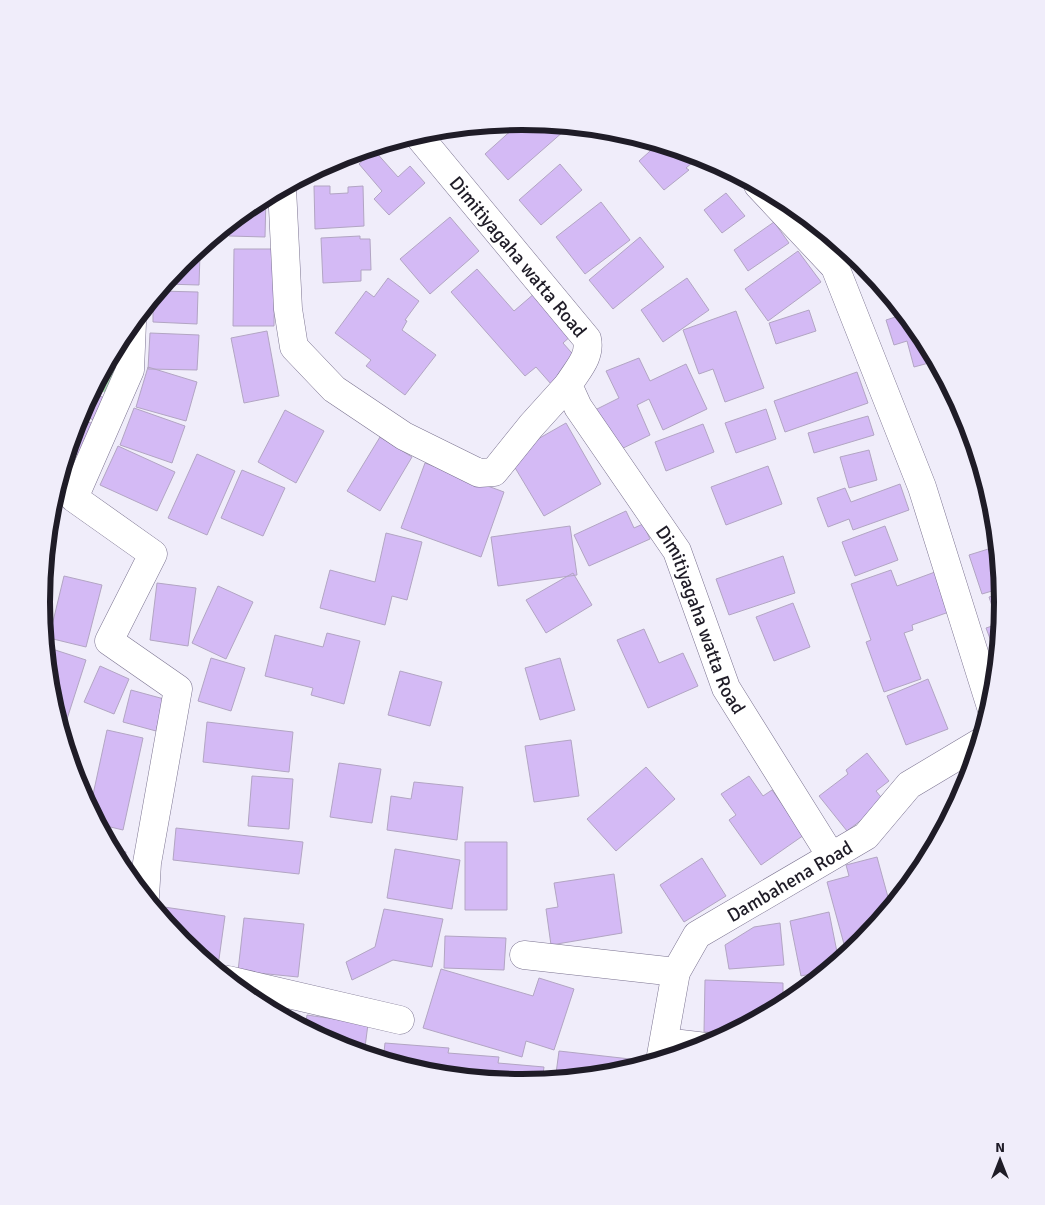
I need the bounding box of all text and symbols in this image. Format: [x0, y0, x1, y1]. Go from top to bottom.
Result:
street label: Dimitiyagaha watta Road [444, 171, 592, 343]
street label: Dimitiyagaha watta Road [650, 521, 750, 719]
street label: Dambahena Road [723, 836, 857, 928]
north arrow [975, 1135, 1025, 1185]
text: N [995, 1139, 1005, 1156]

